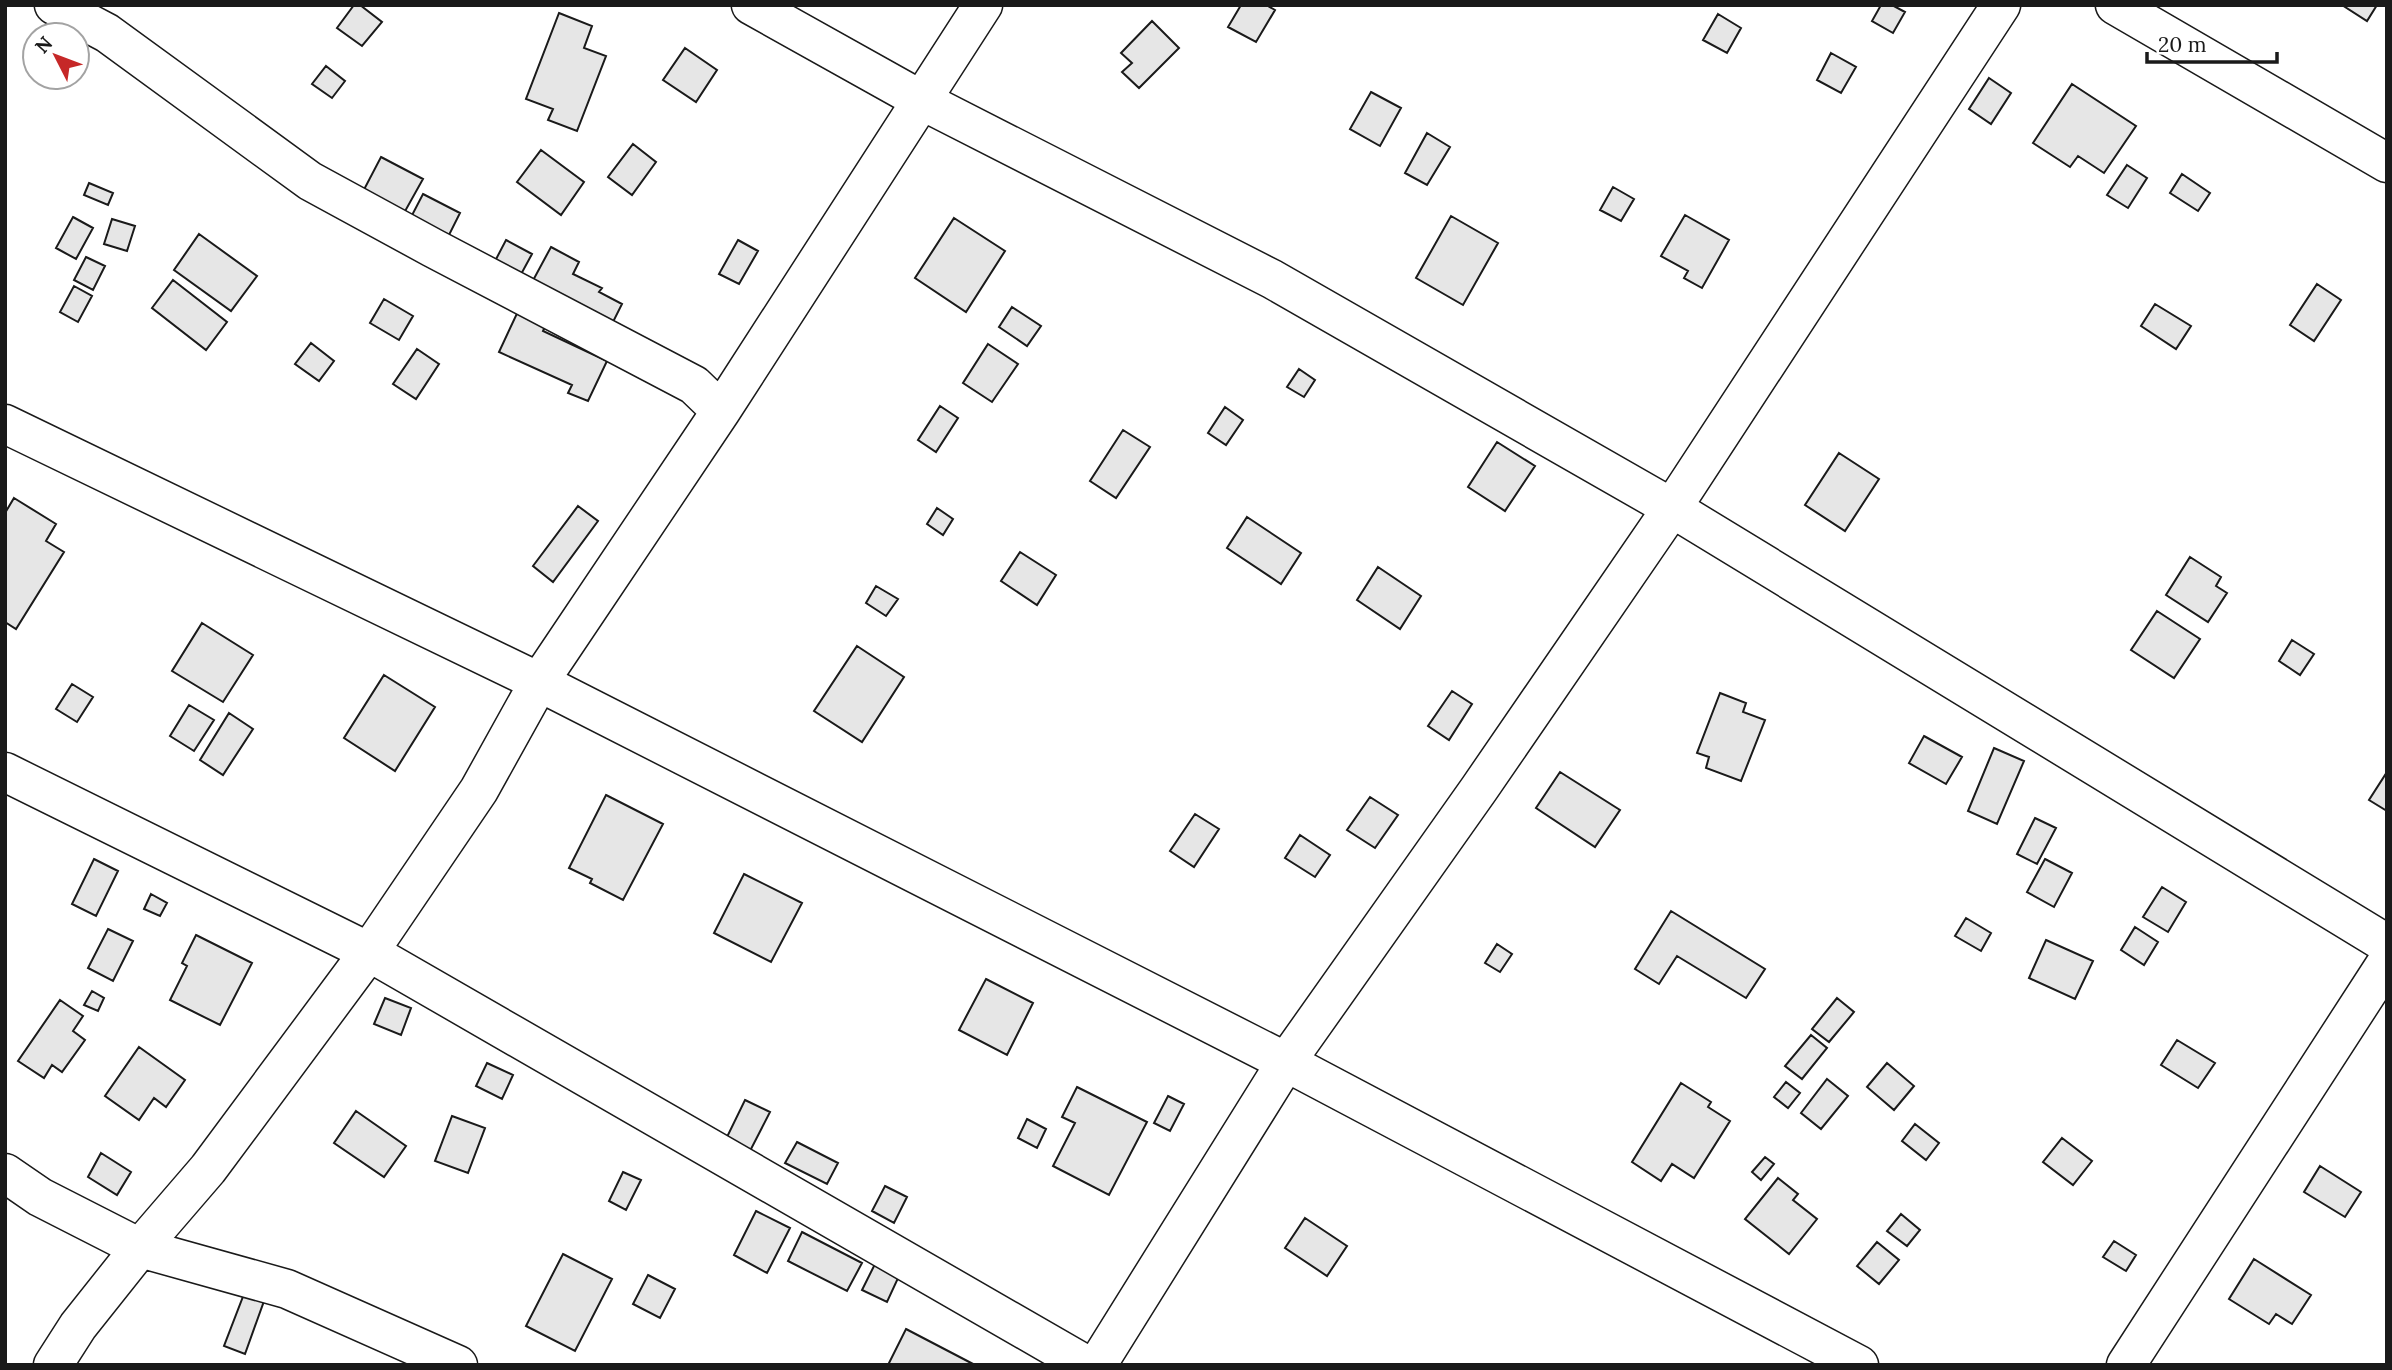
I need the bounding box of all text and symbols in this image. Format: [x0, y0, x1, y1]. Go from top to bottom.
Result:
north arrow [21, 21, 91, 91]
scale bar [2147, 21, 2276, 65]
text: N [30, 31, 57, 58]
text: 20 m [2158, 31, 2207, 58]

